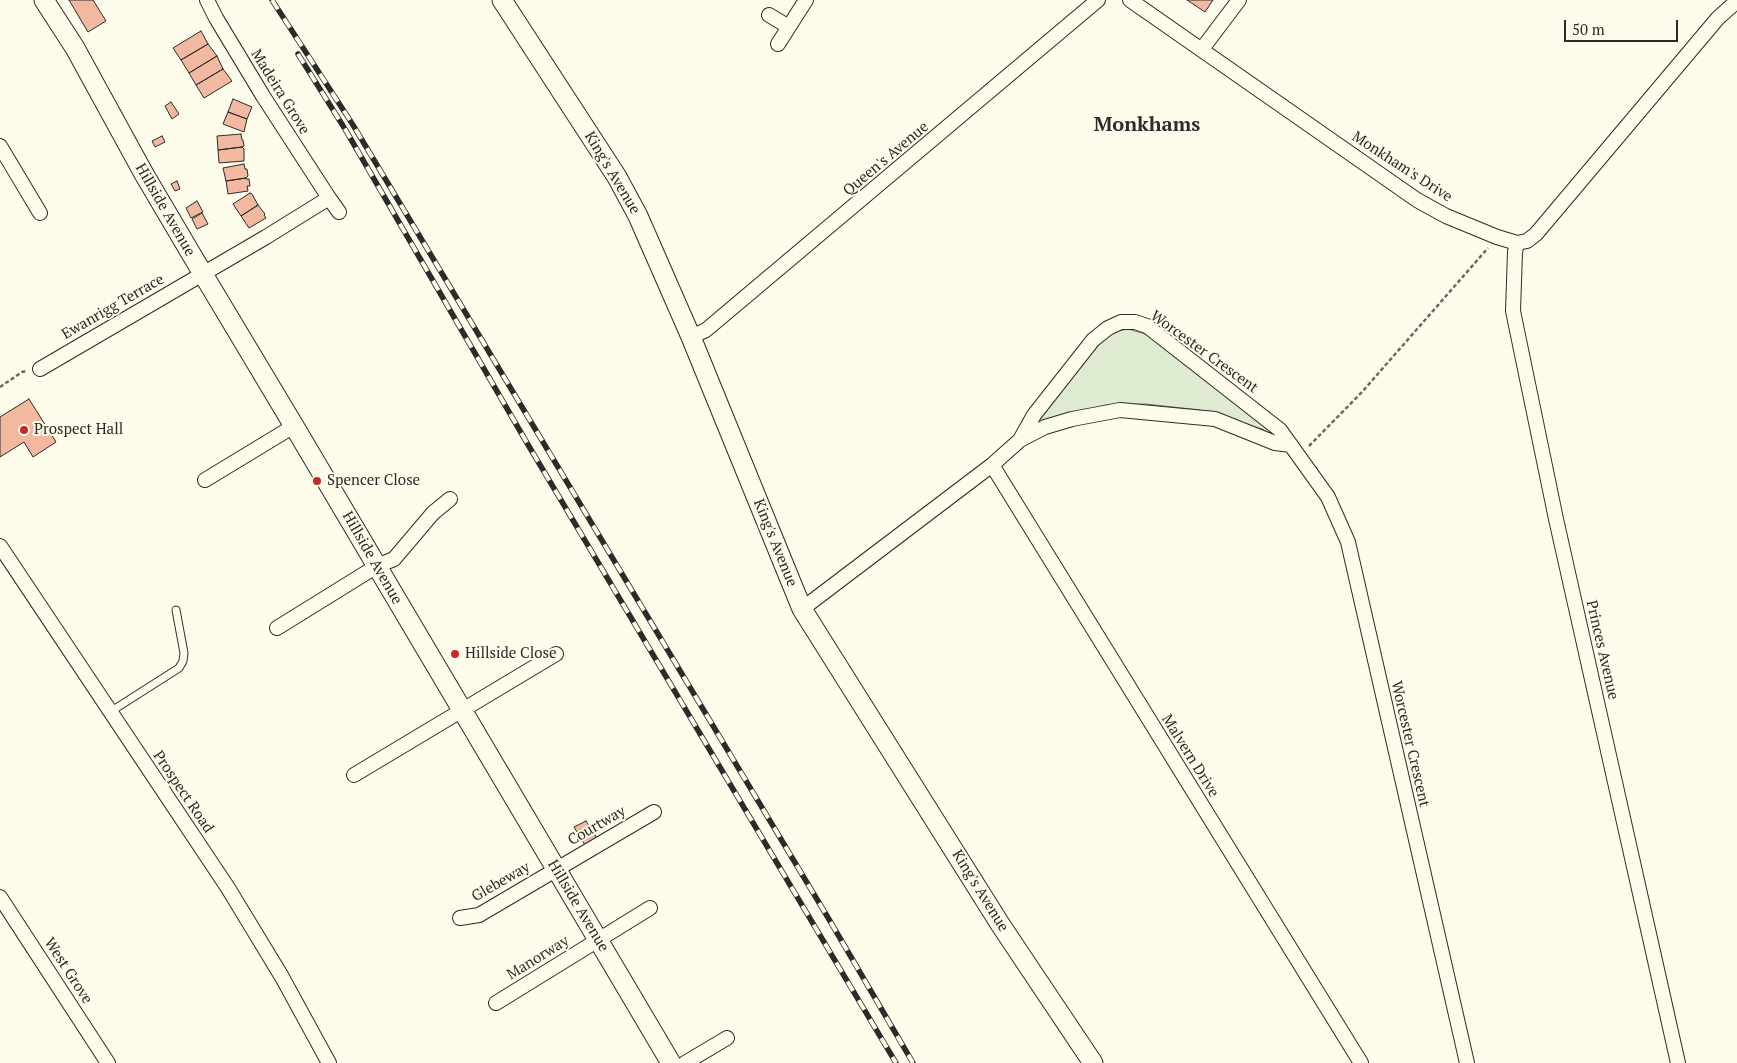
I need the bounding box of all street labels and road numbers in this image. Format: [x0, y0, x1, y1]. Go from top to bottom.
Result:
street label: Madeira Grove [247, 46, 313, 138]
street label: Queen's Avenue [840, 118, 932, 200]
street label: King's Avenue [580, 128, 644, 218]
street label: Monkham's Drive [1348, 128, 1456, 206]
street label: Hillside Avenue [131, 160, 199, 260]
street label: Ewanrigg Terrace [59, 270, 167, 344]
street label: Worcester Crescent [1147, 307, 1261, 397]
street label: King's Avenue [749, 496, 801, 590]
street label: Hillside Avenue [338, 508, 406, 608]
street label: Princes Avenue [1582, 598, 1622, 702]
street label: Worcester Crescent [1387, 679, 1433, 809]
street label: Malvern Drive [1157, 711, 1223, 801]
street label: Prospect Road [149, 748, 217, 836]
street label: Courtway [565, 802, 629, 850]
street label: King's Avenue [948, 847, 1012, 935]
street label: Hillside Avenue [543, 857, 613, 955]
street label: Glebeway [469, 858, 533, 906]
street label: Manorway [504, 932, 572, 984]
street label: West Grove [40, 935, 96, 1007]

